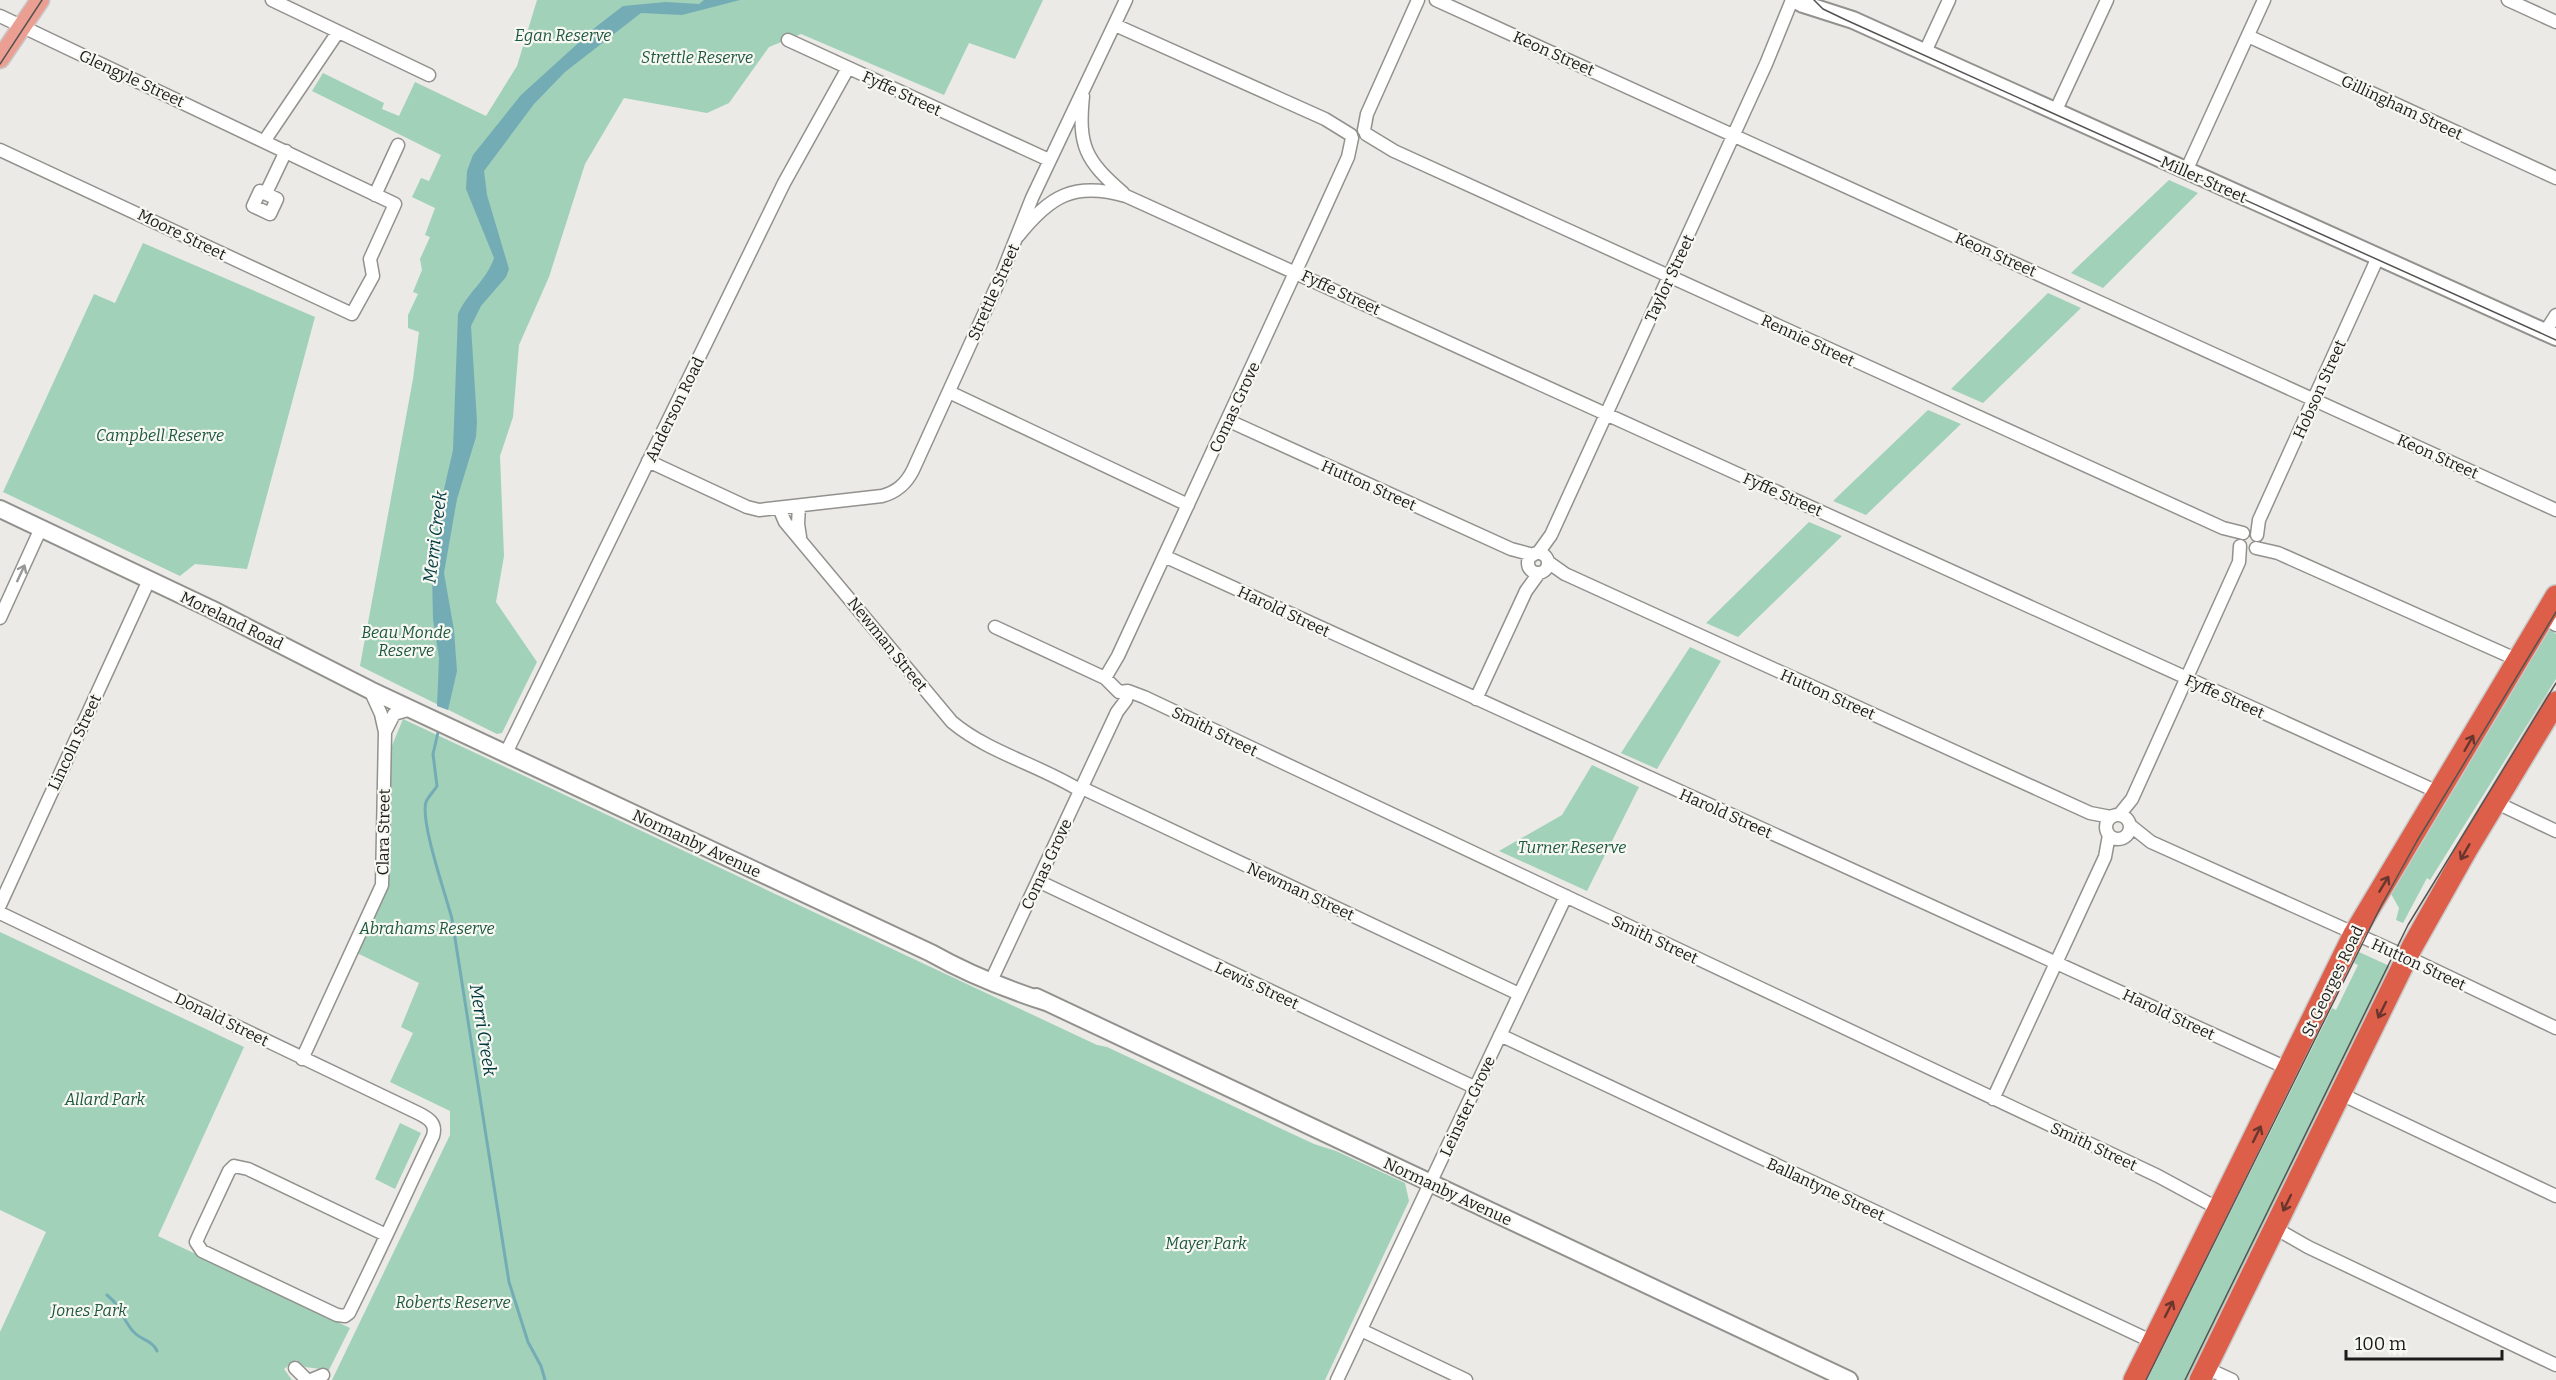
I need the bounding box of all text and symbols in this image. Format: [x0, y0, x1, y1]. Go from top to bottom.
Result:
park label: Egan Reserve [515, 26, 611, 45]
street label: Keon Street [1510, 27, 1598, 80]
street label: Glengyle Street [76, 46, 188, 111]
park label: Strettle Reserve [641, 48, 753, 67]
street label: Fyffe Street [859, 67, 945, 120]
street label: Gillingham Street [2338, 71, 2466, 144]
street label: Miller Street [2158, 152, 2250, 207]
street label: Moore Street [134, 205, 229, 264]
street label: Keon Street [1952, 228, 2040, 281]
street label: Taylor Street [1641, 231, 1698, 325]
street label: Strettle Street [964, 241, 1023, 343]
street label: Fyffe Street [1298, 266, 1384, 319]
street label: Rennie Street [1758, 310, 1858, 371]
street label: Hobson Street [2289, 337, 2350, 442]
street label: Anderson Road [641, 353, 708, 465]
street label: Comas Grove [1205, 359, 1264, 456]
park label: Campbell Reserve [96, 426, 224, 445]
street label: Keon Street [2394, 430, 2482, 483]
street label: Hutton Street [1318, 456, 1419, 515]
street label: Fyffe Street [1740, 468, 1826, 521]
water label: Merri Creek [418, 489, 452, 585]
one-way arrow [15, 565, 27, 583]
street label: Harold Street [1235, 582, 1333, 641]
street label: Moreland Road [177, 587, 287, 654]
street label: Newman Street [844, 593, 932, 696]
park label: Beau Monde Reserve [361, 623, 451, 660]
street label: Hutton Street [1777, 665, 1878, 724]
street label: Fyffe Street [2182, 670, 2268, 723]
street label: Lincoln Street [44, 691, 105, 793]
street label: Smith Street [1169, 703, 1261, 760]
one-way arrow [2463, 735, 2475, 752]
street label: Harold Street [1676, 785, 1775, 842]
street label: Clara Street [373, 788, 394, 876]
street label: Normanby Avenue [630, 805, 764, 882]
street label: Comas Grove [1017, 816, 1076, 913]
park label: Turner Reserve [1518, 838, 1626, 857]
one-way arrow [2459, 843, 2470, 861]
street label: Newman Street [1244, 858, 1358, 925]
one-way arrow [2379, 876, 2391, 893]
street label: Smith Street [1609, 911, 1701, 968]
park label: Abrahams Reserve [358, 919, 495, 938]
street label: St Georges Road [2297, 922, 2368, 1040]
street label: Hutton Street [2369, 934, 2469, 995]
street label: Lewis Street [1212, 958, 1302, 1013]
water label: Merri Creek [465, 982, 501, 1078]
street label: Harold Street [2120, 985, 2218, 1044]
street label: Donald Street [172, 989, 272, 1050]
one-way arrow [2376, 1000, 2388, 1018]
street label: Leinster Grove [1436, 1053, 1499, 1160]
park label: Allard Park [64, 1090, 146, 1109]
street label: Smith Street [2048, 1118, 2140, 1175]
one-way arrow [2251, 1126, 2263, 1144]
street label: Normanby Avenue [1381, 1153, 1515, 1230]
street label: Ballantyne Street [1764, 1154, 1888, 1225]
one-way arrow [2281, 1194, 2292, 1212]
park label: Mayer Park [1165, 1234, 1247, 1253]
park label: Roberts Reserve [396, 1293, 510, 1312]
one-way arrow [2164, 1300, 2176, 1318]
park label: Jones Park [49, 1301, 127, 1320]
scale bar [2346, 1323, 2502, 1361]
text: 100 m [2355, 1333, 2406, 1355]

